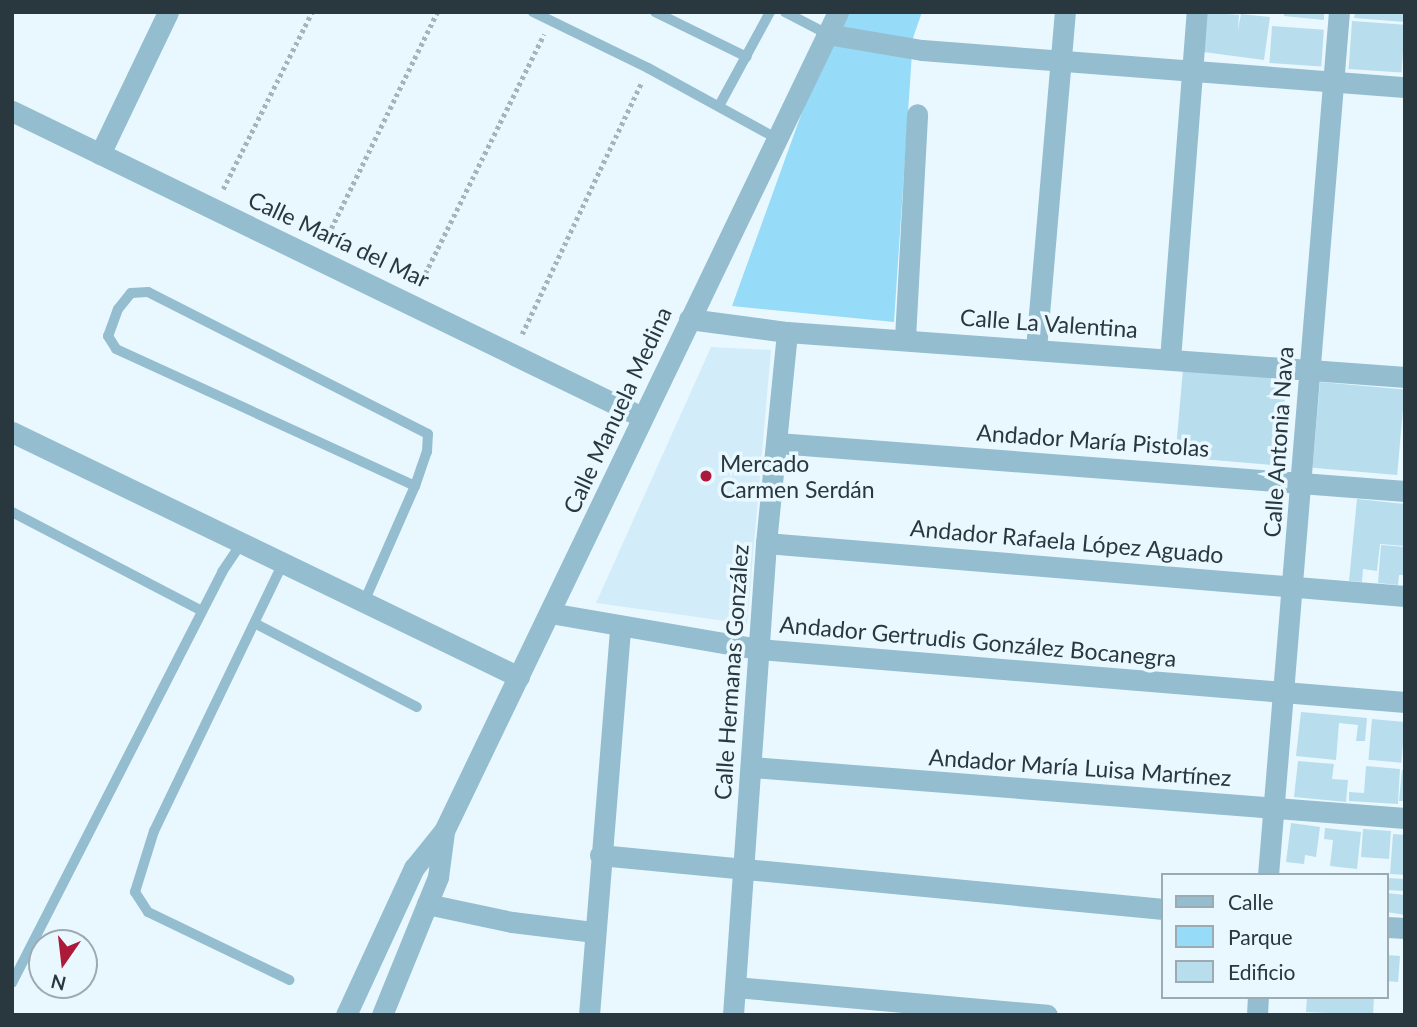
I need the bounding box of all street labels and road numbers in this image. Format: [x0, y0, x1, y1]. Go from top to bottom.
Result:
street label: Calle María del Mar [244, 185, 434, 293]
street label: Calle Manuela Medina [557, 302, 677, 518]
street label: Calle La Valentina [959, 303, 1139, 343]
street label: Calle Antonia Nava [1258, 345, 1298, 539]
street label: Andador María Pistolas [975, 418, 1211, 462]
street label: Andador Rafaela López Aguado [909, 513, 1225, 569]
street label: Calle Hermanas González [708, 543, 754, 801]
street label: Andador Gertrudis González Bocanegra [778, 610, 1178, 672]
street label: Andador María Luisa Martínez [928, 743, 1232, 791]

